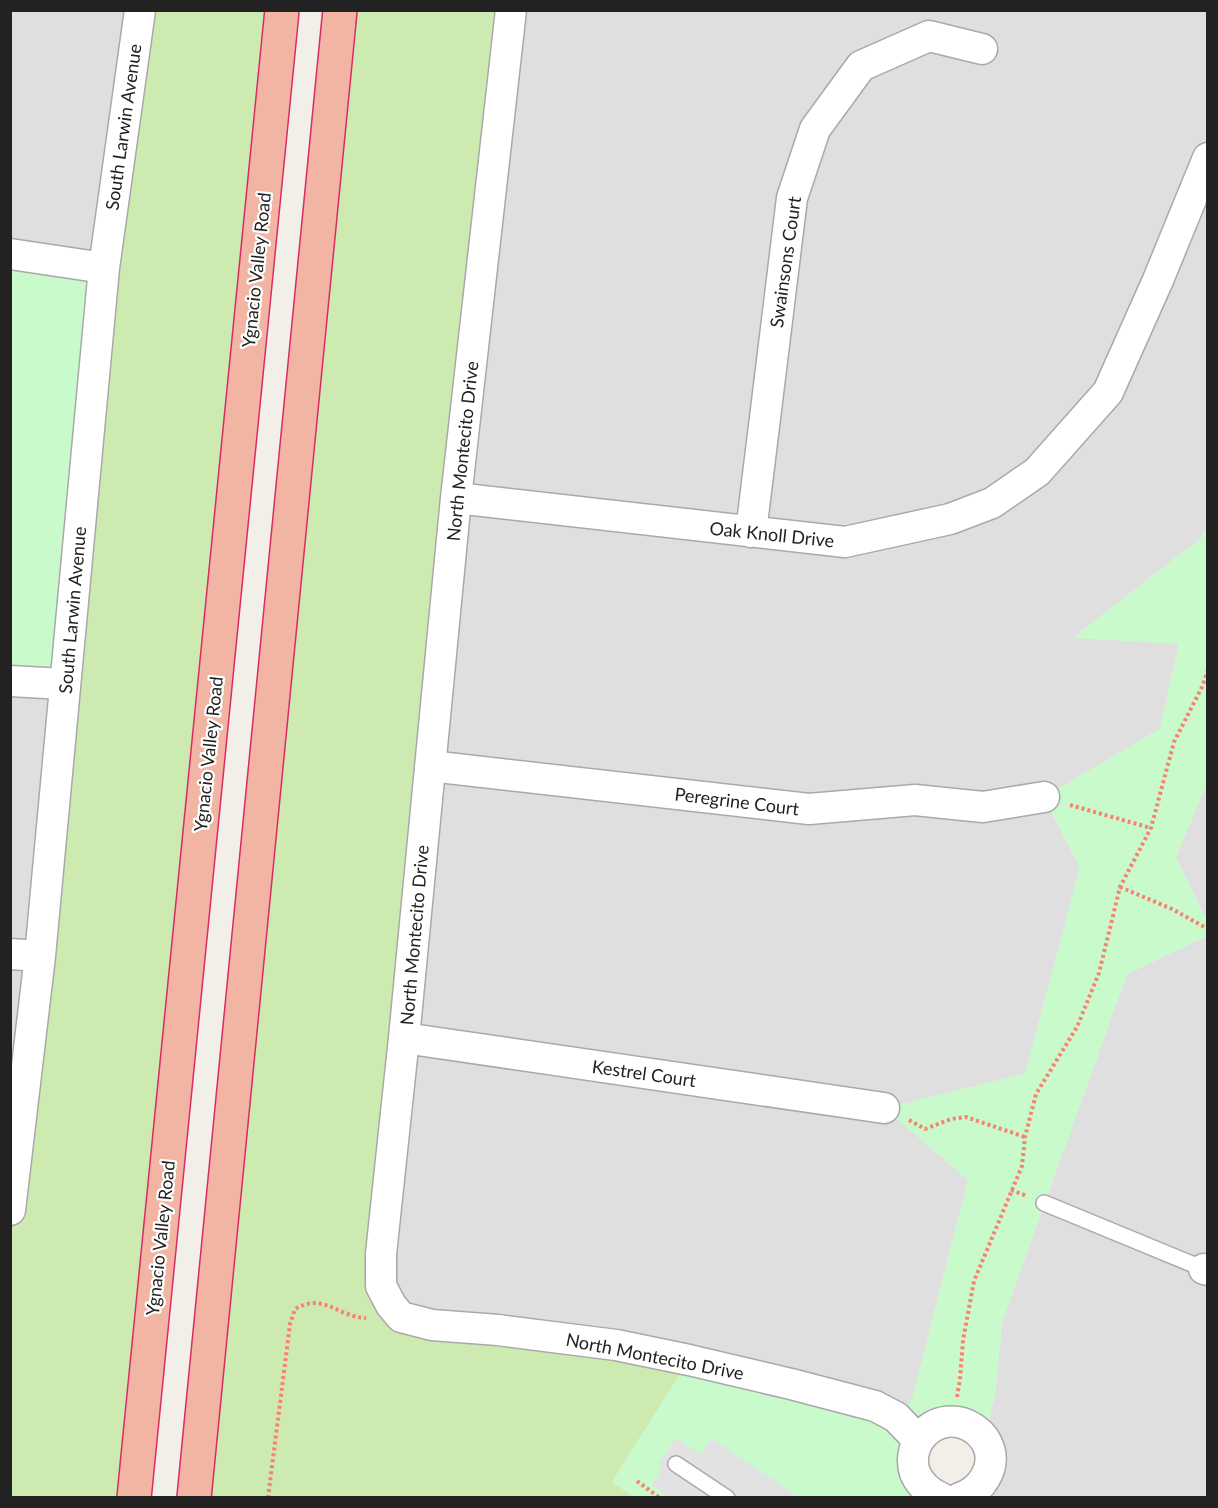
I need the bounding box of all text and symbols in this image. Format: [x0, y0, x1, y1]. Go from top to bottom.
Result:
street label: South Larwin Avenue [100, 42, 146, 212]
street label: Ygnacio Valley Road [237, 191, 275, 349]
street label: Swainsons Court [765, 194, 805, 329]
street label: North Montecito Drive [442, 360, 482, 542]
street label: Oak Knoll Drive [709, 517, 835, 551]
street label: South Larwin Avenue [54, 525, 90, 695]
street label: Ygnacio Valley Road [189, 675, 227, 833]
street label: Peregrine Court [674, 782, 801, 820]
street label: North Montecito Drive [395, 844, 433, 1026]
street label: Kestrel Court [591, 1055, 698, 1091]
street label: Ygnacio Valley Road [141, 1159, 179, 1317]
street label: North Montecito Drive [564, 1328, 746, 1384]

